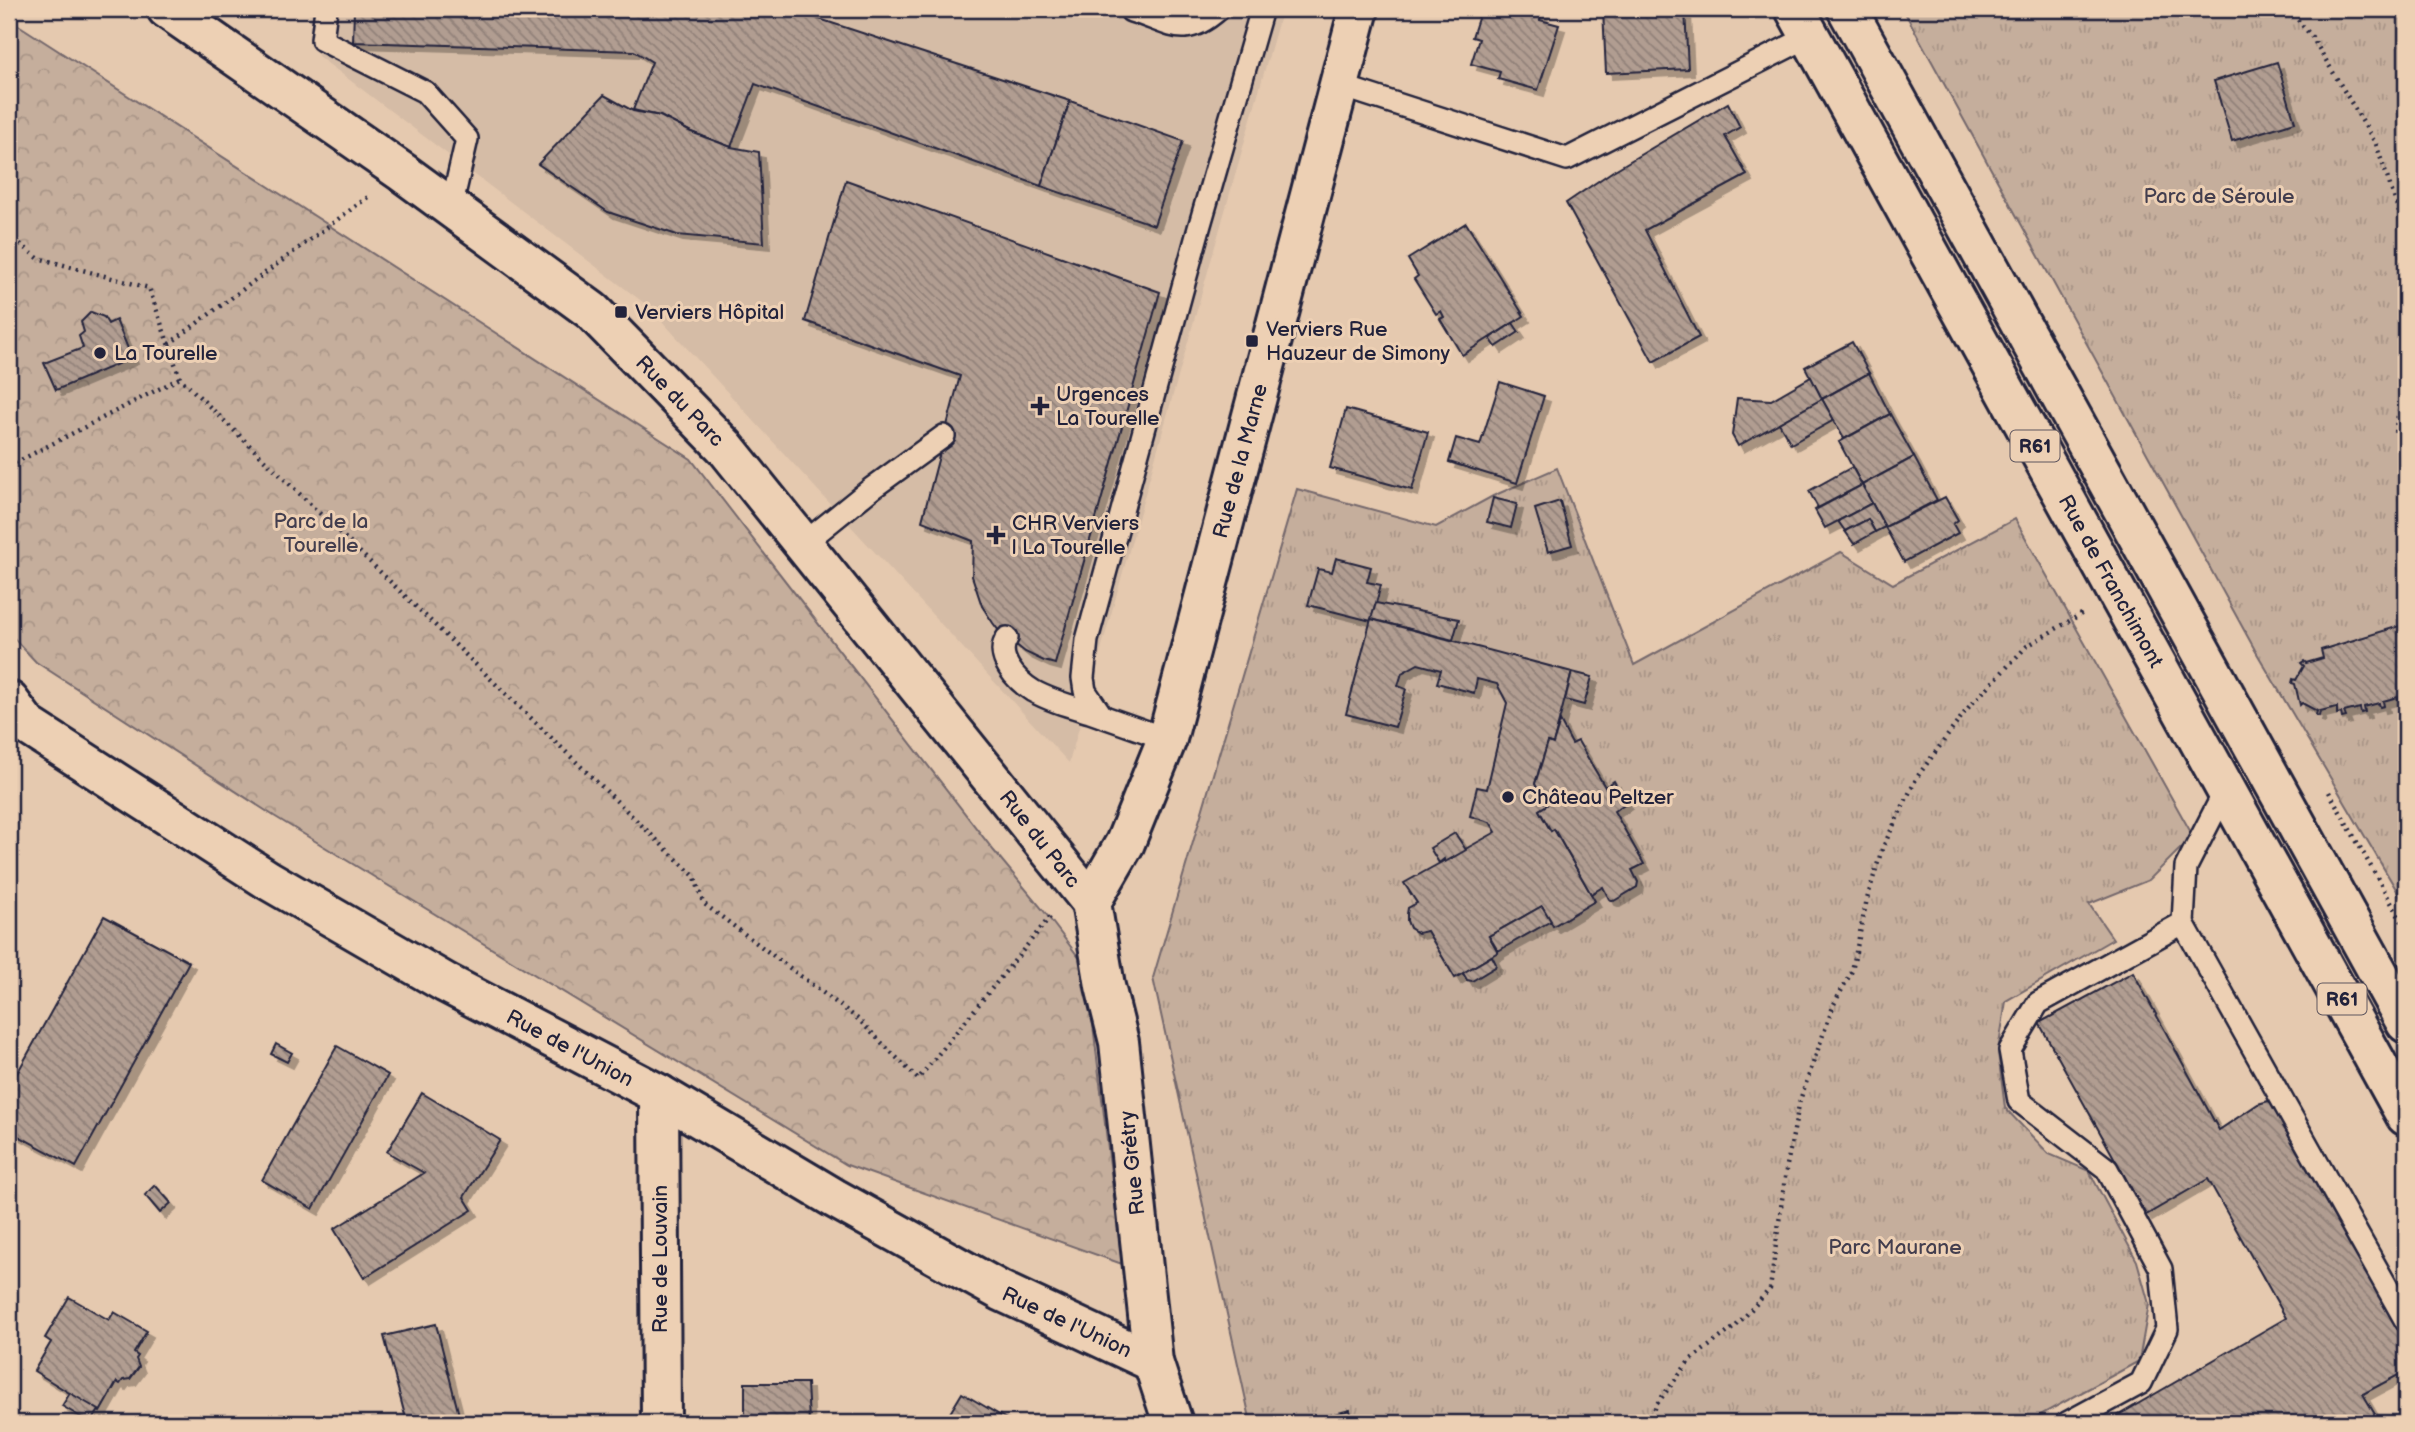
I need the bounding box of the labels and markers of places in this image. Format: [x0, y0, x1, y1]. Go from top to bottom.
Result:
place label: Verviers Hôpital [635, 300, 784, 325]
marker: Verviers Hôpital [613, 304, 629, 320]
place label: Verviers Rue Hauzeur de Simony [1266, 317, 1451, 366]
marker: Verviers Rue Hauzeur de Simony [1244, 333, 1260, 349]
place label: La Tourelle [114, 341, 218, 366]
marker: La Tourelle [92, 345, 108, 361]
place label: Urgences La Tourelle [1056, 382, 1160, 431]
marker: Urgences La Tourelle [1030, 396, 1050, 416]
place label: CHR Verviers | La Tourelle [1012, 511, 1139, 560]
marker: CHR Verviers | La Tourelle [986, 525, 1006, 545]
place label: Château Peltzer [1522, 785, 1674, 810]
marker: Château Peltzer [1500, 789, 1516, 805]

